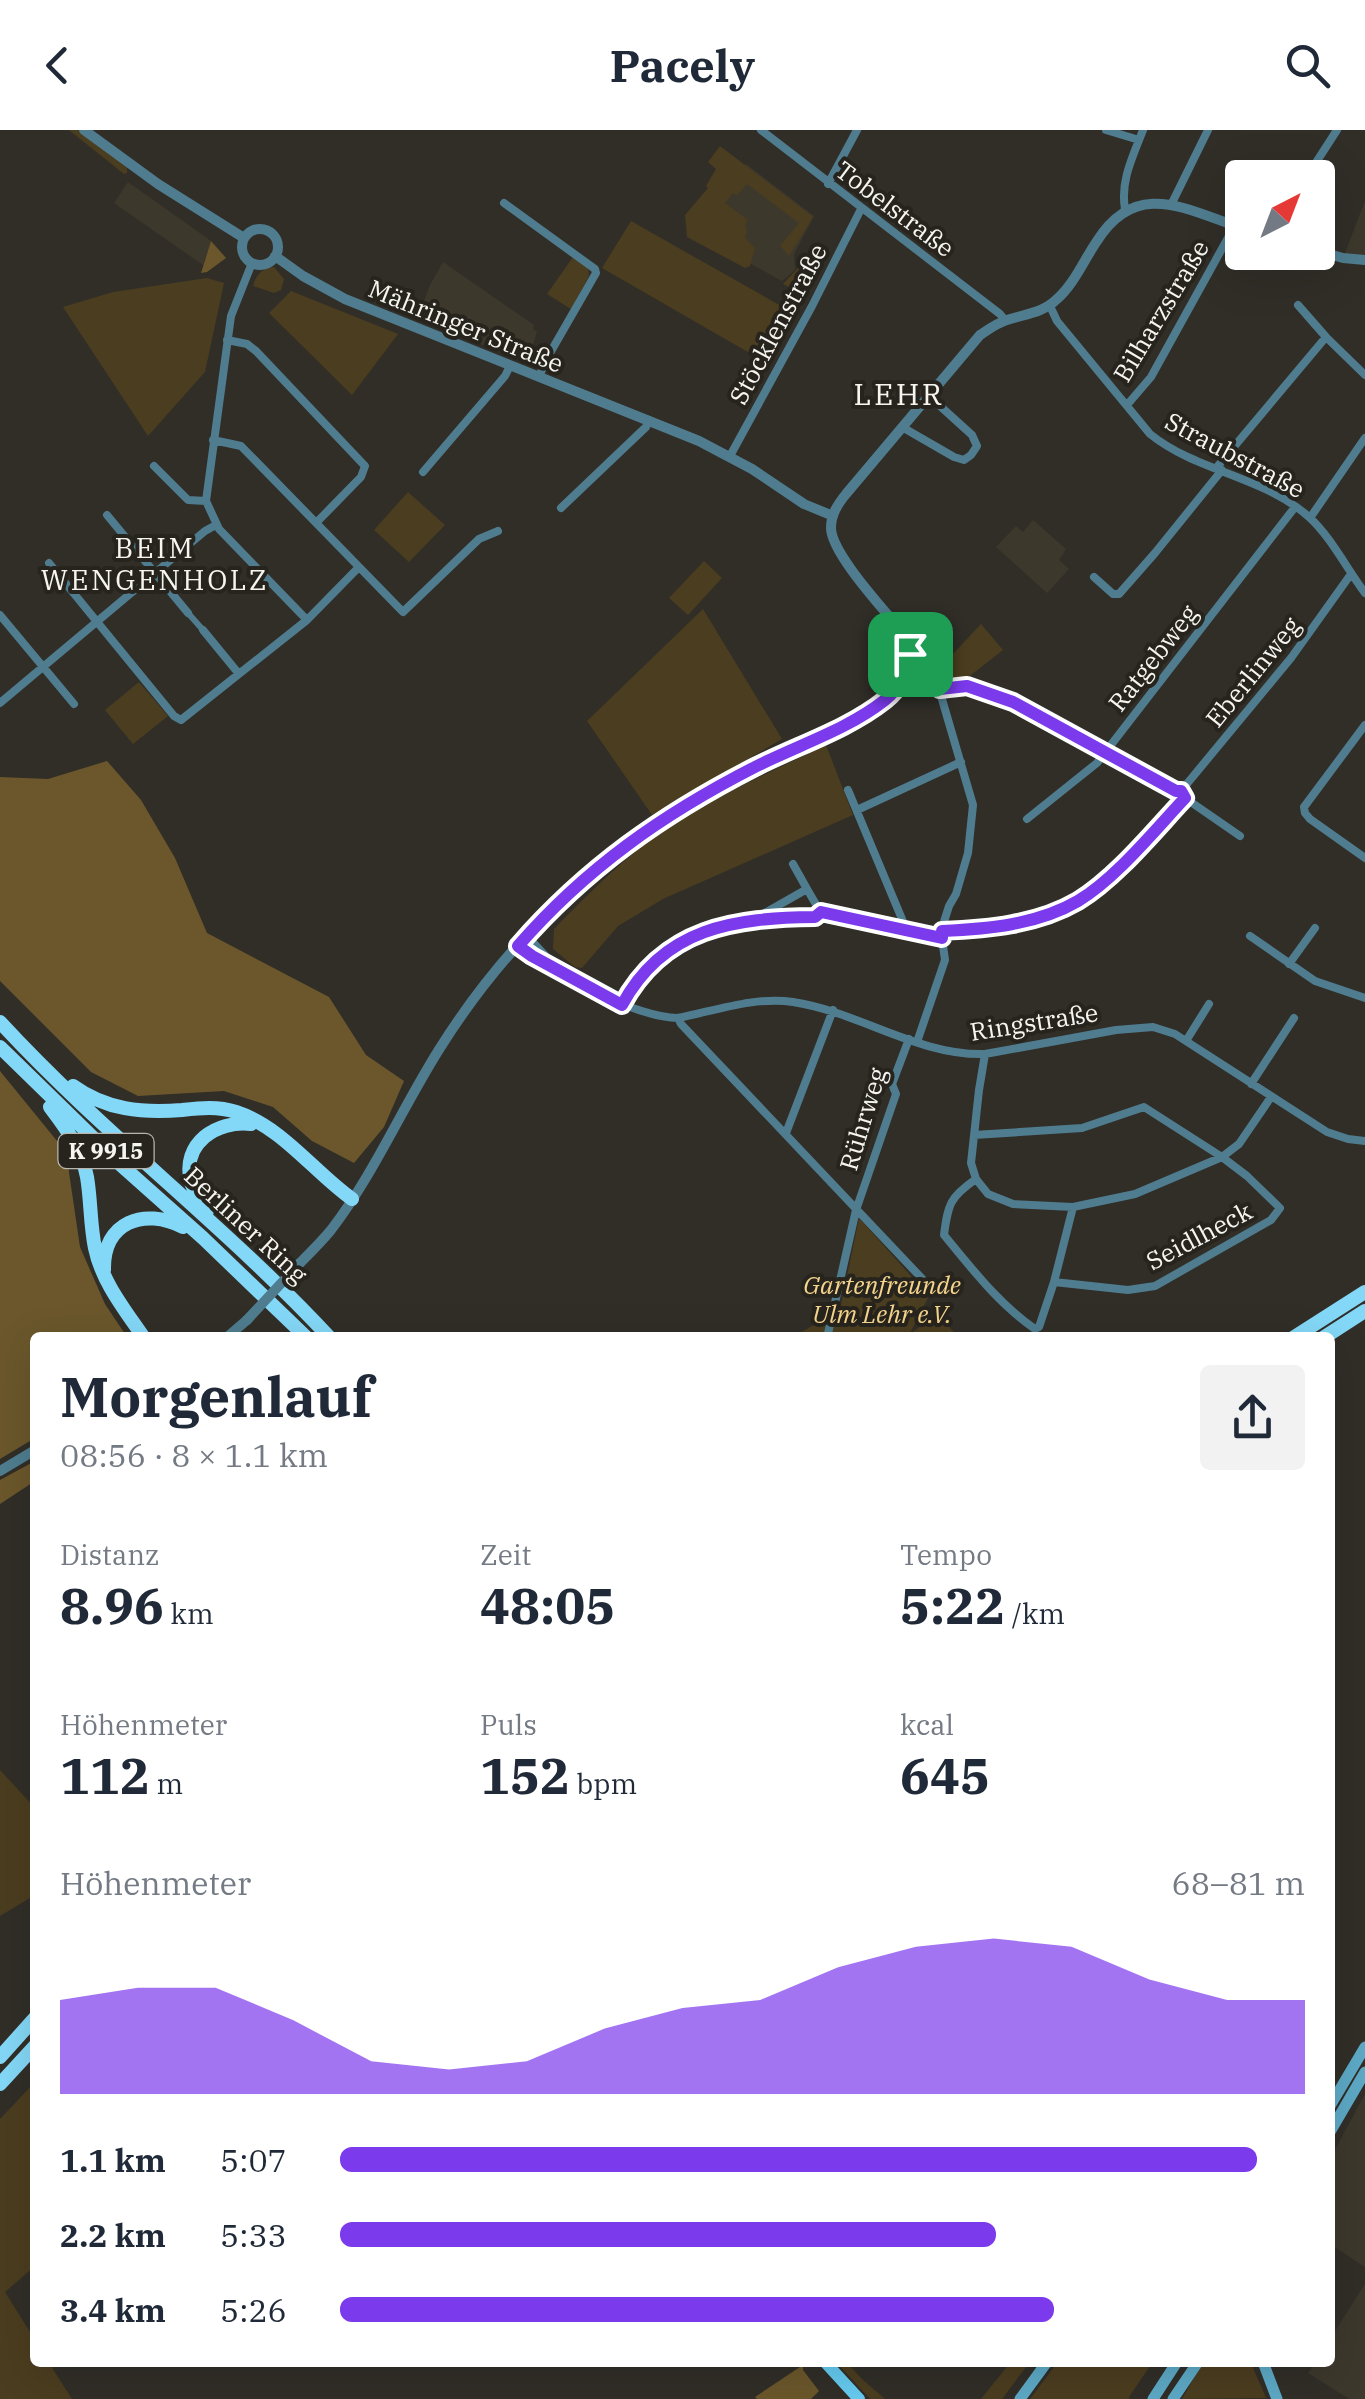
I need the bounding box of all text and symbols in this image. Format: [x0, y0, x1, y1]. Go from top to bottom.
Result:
text: Pacely [610, 36, 755, 94]
icon: back [30, 38, 85, 93]
icon: search [1280, 38, 1335, 93]
street label: Tobelstraße [829, 153, 961, 264]
north arrow [1225, 160, 1335, 270]
map controls [1225, 160, 1335, 270]
street label: Bilharzstraße [1105, 234, 1216, 388]
street label: Stöcklenstraße [721, 238, 834, 410]
street label: Mähringer Straße [364, 271, 569, 380]
district label: LEHR [854, 374, 944, 413]
street label: Straubstraße [1160, 404, 1311, 505]
district label: BEIM WENGENHOLZ [41, 529, 269, 598]
street label: Ratgebweg [1101, 597, 1205, 718]
street label: Eberlinweg [1198, 609, 1308, 734]
pin [868, 612, 953, 697]
icon: arrive [883, 627, 938, 682]
street label: Ringstraße [968, 995, 1100, 1048]
street label: Rührweg [831, 1063, 894, 1174]
road number: K 9915 [58, 1134, 154, 1168]
street label: Berliner Ring [178, 1159, 315, 1291]
street label: Seidlheck [1140, 1194, 1258, 1277]
park label: Gartenfreunde Ulm Lehr e.V. [803, 1268, 961, 1330]
text: Morgenlauf [60, 1361, 373, 1432]
button: share [1200, 1365, 1305, 1470]
text: 08:56 · 8 × 1.1 km [60, 1434, 328, 1476]
text: Distanz [60, 1536, 159, 1573]
text: Zeit [480, 1536, 531, 1573]
text: Tempo [900, 1536, 992, 1573]
text: 8.96 [60, 1573, 164, 1638]
text: 48:05 [480, 1573, 615, 1638]
text: 5:22 [900, 1573, 1005, 1638]
text: km [164, 1595, 214, 1632]
text: /km [1005, 1595, 1065, 1632]
text: Höhenmeter [60, 1706, 227, 1743]
text: Puls [480, 1706, 537, 1743]
text: kcal [900, 1706, 954, 1743]
text: 112 [60, 1743, 150, 1808]
text: 152 [480, 1743, 570, 1808]
text: 645 [900, 1743, 990, 1808]
text: m [150, 1765, 183, 1802]
text: bpm [570, 1765, 637, 1802]
text: Höhenmeter [60, 1862, 251, 1904]
text: 68–81 m [1171, 1862, 1305, 1904]
text: 1.1 km [60, 2139, 166, 2181]
text: 5:07 [220, 2139, 287, 2181]
text: 2.2 km [60, 2214, 166, 2256]
text: 5:33 [220, 2214, 287, 2256]
text: 3.4 km [60, 2289, 166, 2331]
text: 5:26 [220, 2289, 287, 2331]

